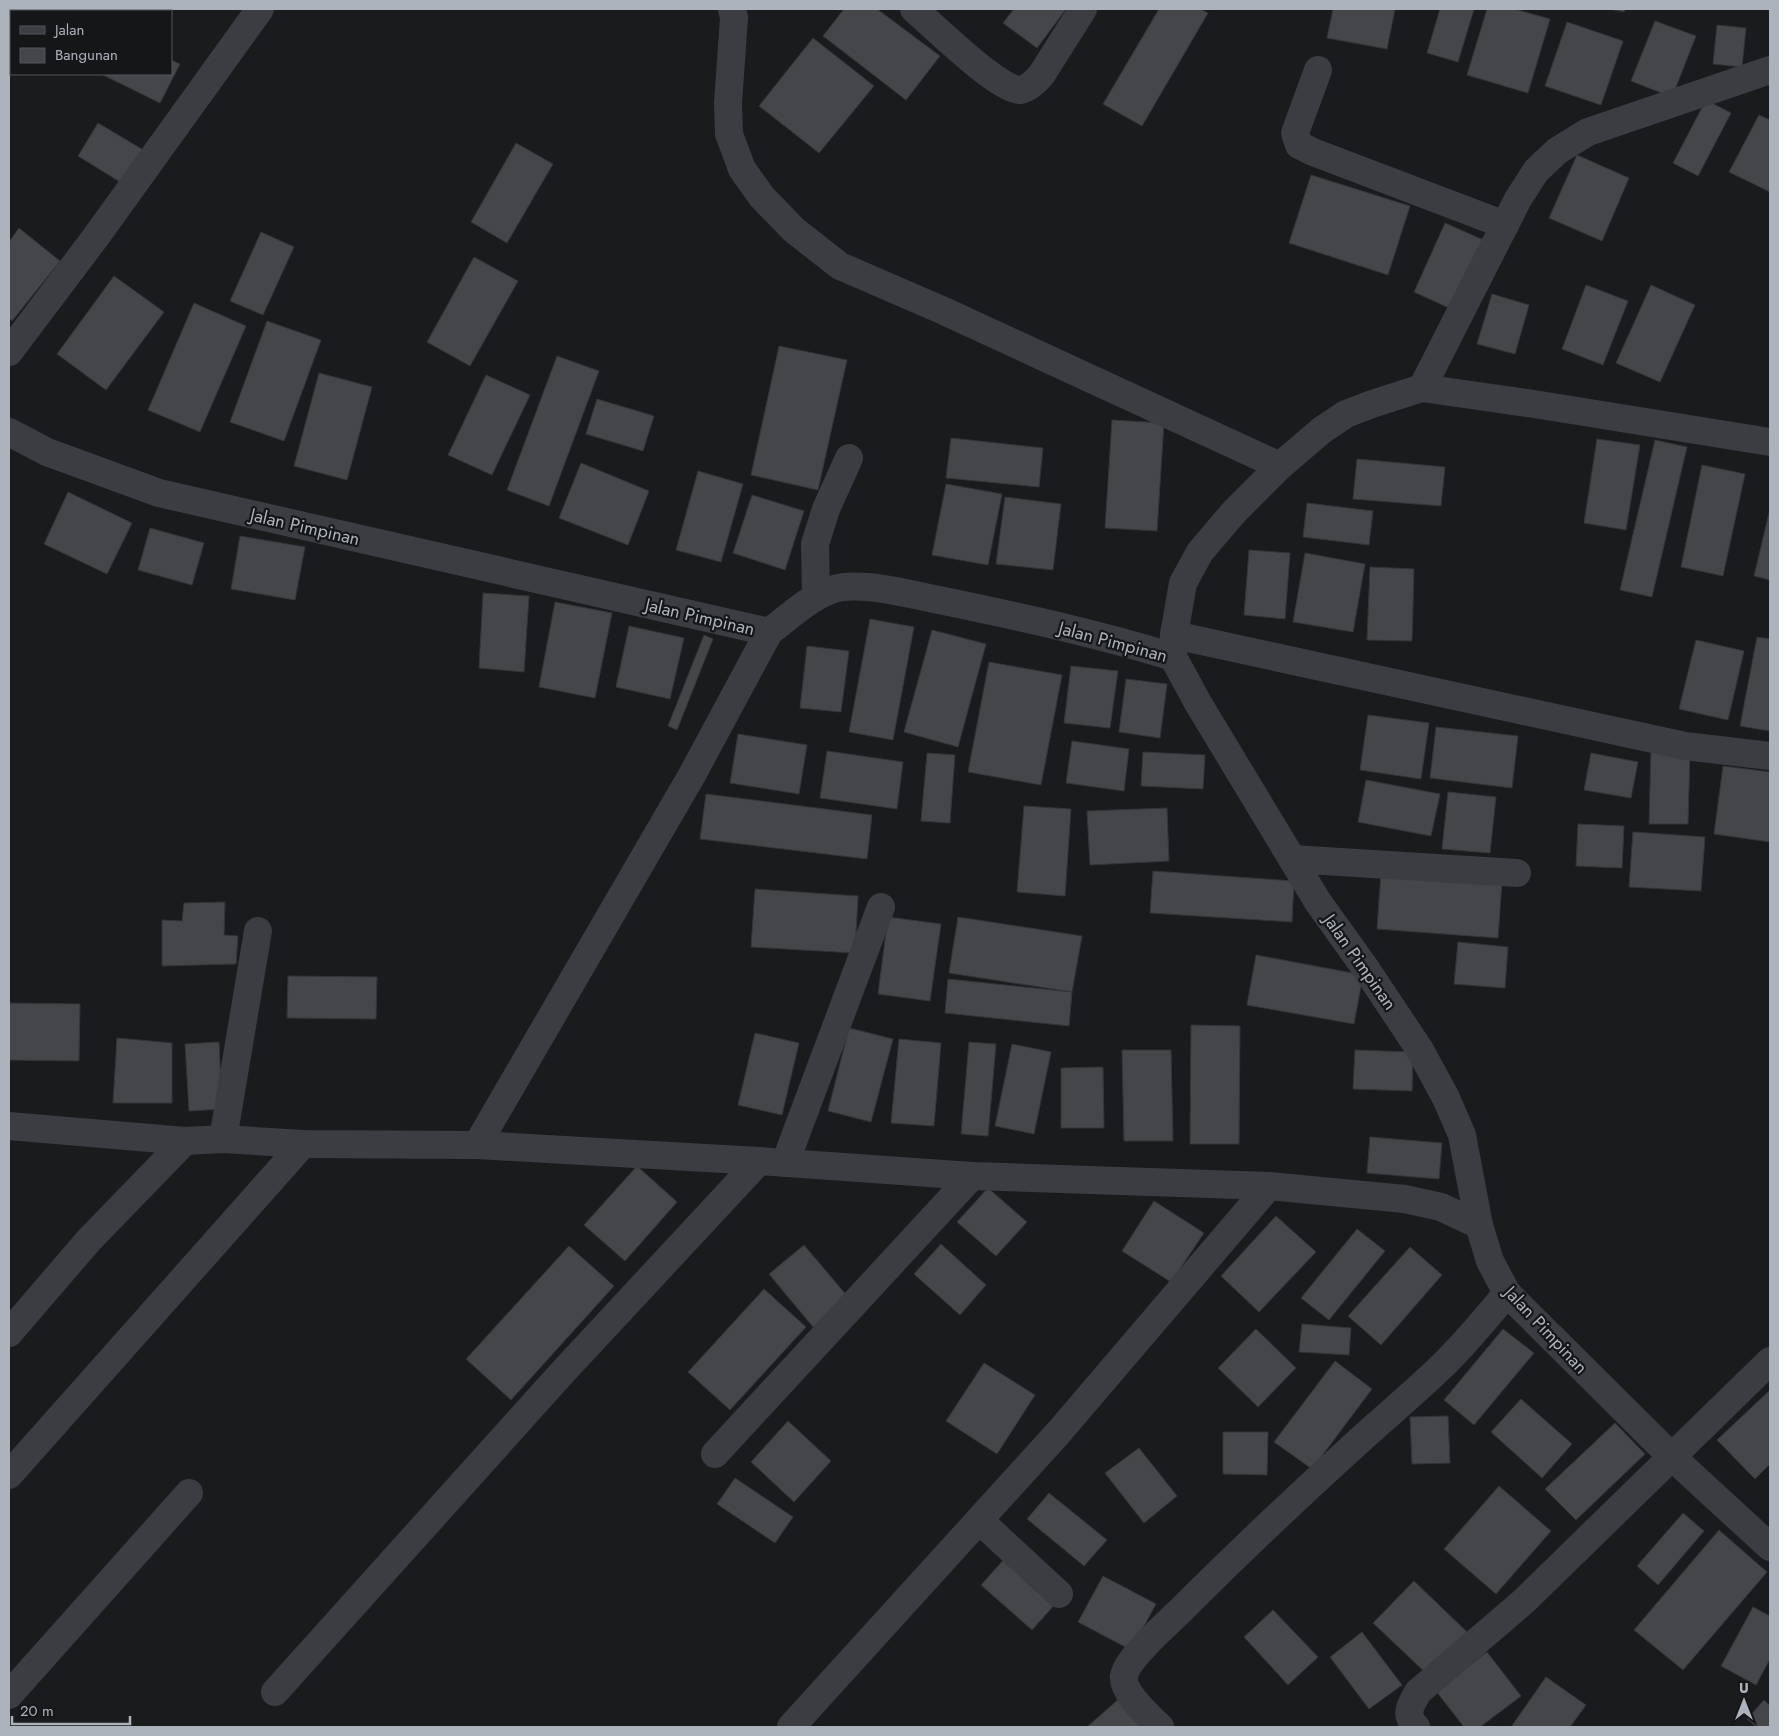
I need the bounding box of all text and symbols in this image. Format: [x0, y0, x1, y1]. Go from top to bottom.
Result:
legend [10, 10, 172, 75]
text: Jalan [53, 19, 84, 41]
text: Bangunan [55, 44, 118, 66]
street label: Jalan Pimpinan [246, 501, 362, 552]
street label: Jalan Pimpinan [641, 591, 757, 642]
street label: Jalan Pimpinan [1054, 614, 1170, 669]
street label: Jalan Pimpinan [1316, 907, 1403, 1015]
street label: Jalan Pimpinan [1497, 1279, 1594, 1380]
north arrow [1719, 1676, 1769, 1726]
text: U [1739, 1678, 1749, 1698]
scale bar [12, 1694, 130, 1726]
text: 20 m [20, 1700, 54, 1722]

